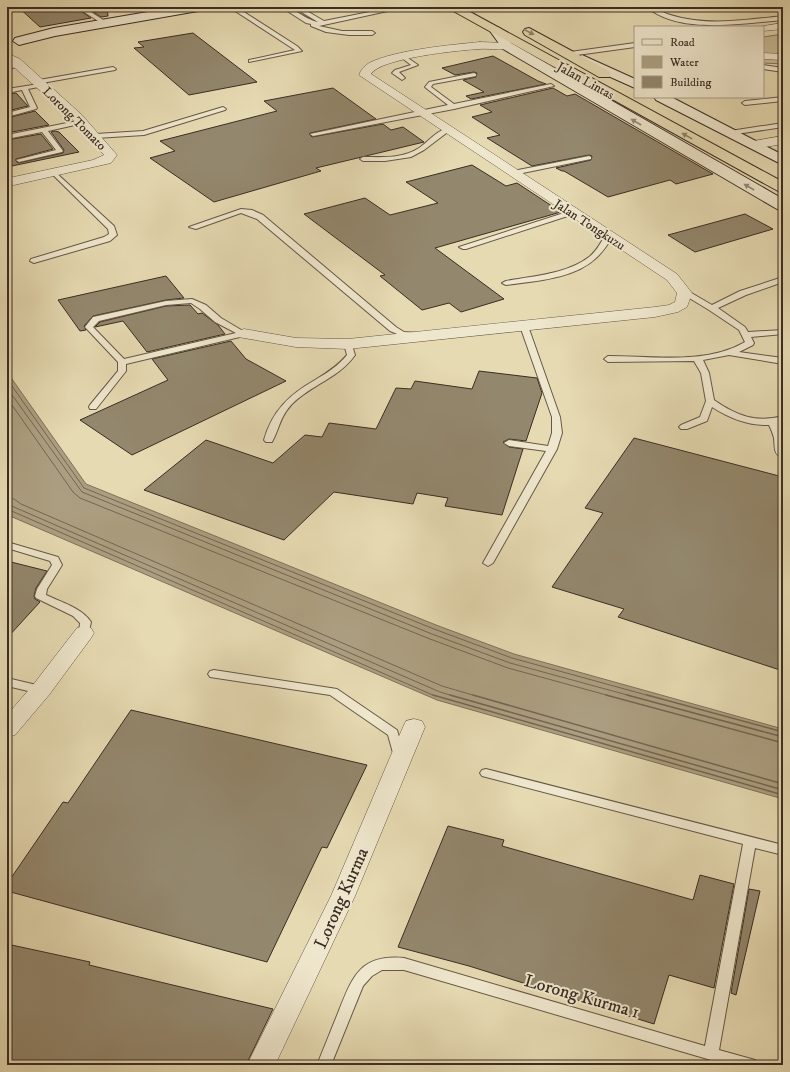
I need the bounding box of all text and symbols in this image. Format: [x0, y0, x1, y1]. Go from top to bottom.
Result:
legend [634, 26, 764, 98]
one-way arrow [523, 29, 535, 35]
text: Road [670, 35, 695, 50]
text: Water [669, 55, 699, 70]
street label: Jalan Lintas [553, 58, 617, 103]
text: Building [670, 75, 711, 90]
street label: Lorong Tomato [39, 84, 109, 154]
one-way arrow [631, 118, 641, 126]
one-way arrow [681, 133, 693, 139]
one-way arrow [743, 183, 755, 190]
street label: Jalan Tongkuzu [550, 195, 628, 254]
street label: Lorong Kurma [310, 844, 374, 952]
street label: Lorong Kurma 1 [522, 970, 642, 1024]

